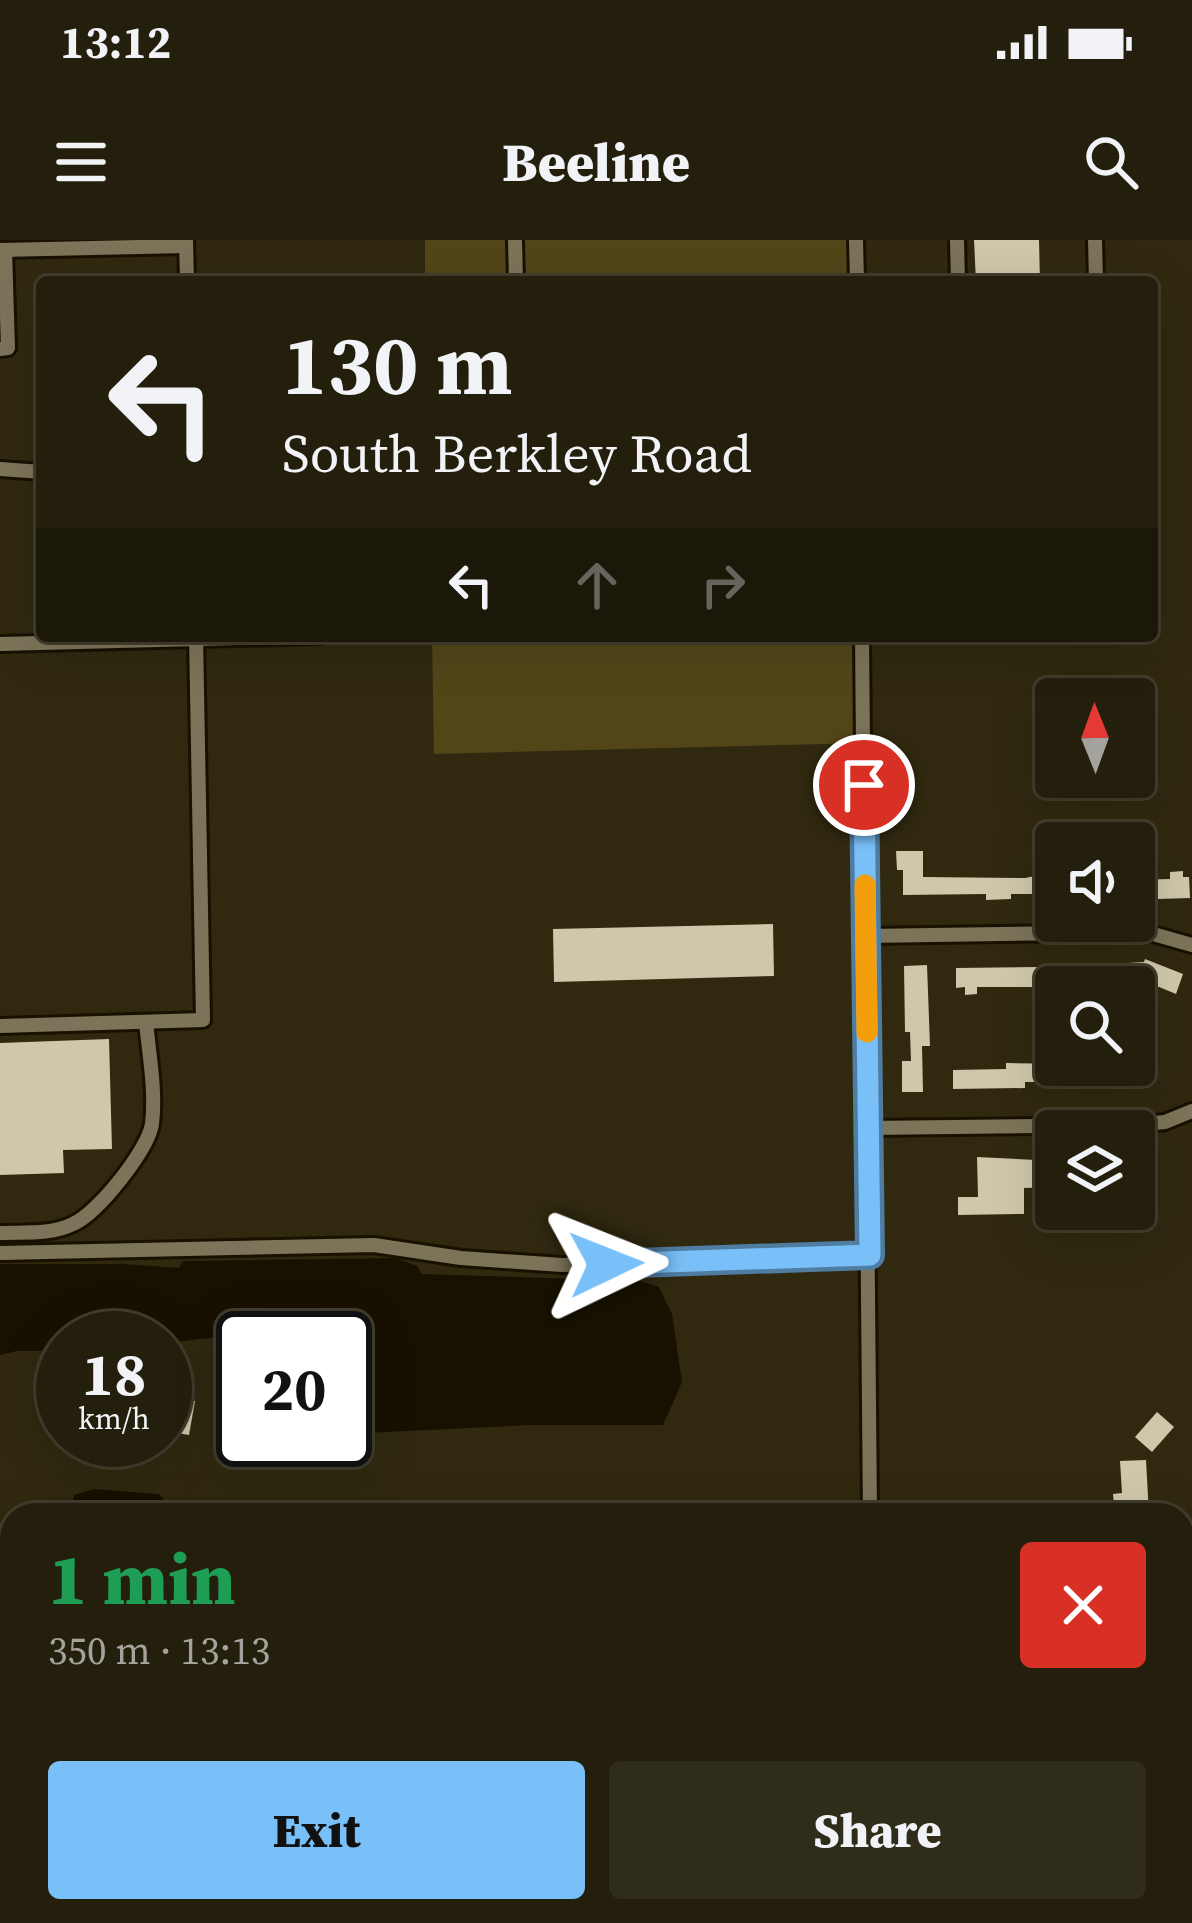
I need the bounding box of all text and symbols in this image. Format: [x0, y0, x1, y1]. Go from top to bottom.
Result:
text: 13:12 [60, 11, 171, 73]
text: Beeline [502, 125, 690, 199]
icon: menu [48, 129, 114, 195]
icon: search [1078, 129, 1144, 195]
text: 130 m [282, 307, 513, 422]
icon: left [84, 324, 240, 480]
text: South Berkley Road [282, 416, 752, 490]
icon: left [438, 552, 504, 618]
icon: ahead [564, 552, 630, 618]
icon: right [690, 552, 756, 618]
north arrow [1035, 678, 1155, 798]
map controls [1035, 678, 1155, 1230]
pin [813, 734, 915, 836]
icon: arrive [831, 752, 897, 818]
button: sound [1035, 822, 1155, 942]
button: search [1035, 966, 1155, 1086]
button: layers [1035, 1110, 1155, 1230]
position arrow [543, 1201, 669, 1327]
speed limit sign: 20 [216, 1311, 372, 1467]
text: 18 [81, 1333, 147, 1415]
text: km/h [78, 1398, 150, 1439]
text: 1 min [48, 1529, 236, 1628]
button: close [1020, 1542, 1146, 1668]
text: 350 m · 13:13 [48, 1624, 270, 1677]
button: Exit [48, 1761, 585, 1899]
button: Share [609, 1761, 1146, 1899]

